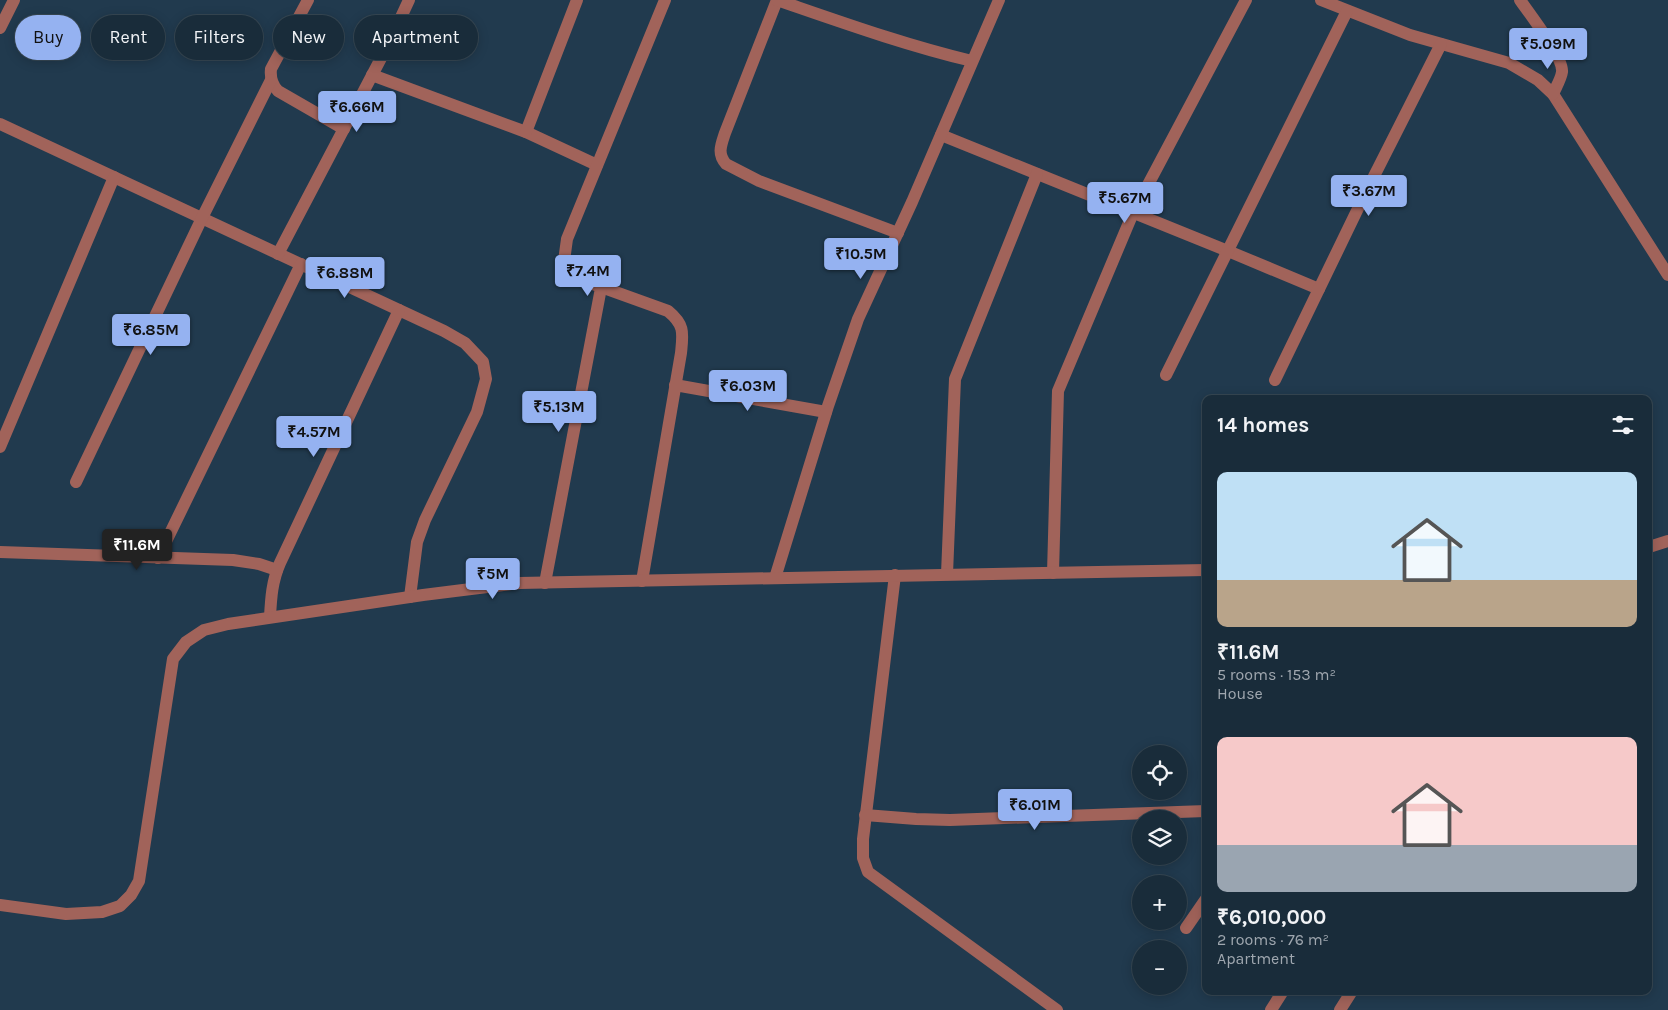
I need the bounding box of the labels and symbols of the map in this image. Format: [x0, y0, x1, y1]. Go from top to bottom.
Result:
pin: ₹5.09M [1507, 28, 1589, 70]
pin: ₹6.66M [316, 90, 398, 133]
pin: ₹3.67M [1328, 174, 1410, 217]
pin: ₹5.67M [1084, 182, 1166, 224]
pin: ₹10.5M [820, 238, 902, 280]
pin: ₹7.4M [553, 254, 623, 297]
pin: ₹6.88M [304, 256, 386, 299]
pin: ₹6.85M [110, 314, 192, 356]
pin: ₹6.03M [707, 370, 789, 412]
pin: ₹5.13M [518, 390, 600, 433]
pin: ₹4.57M [273, 416, 355, 458]
pin: ₹11.6M [96, 528, 178, 571]
pin: ₹5M [469, 558, 517, 600]
pin: ₹6.01M [994, 788, 1076, 831]

